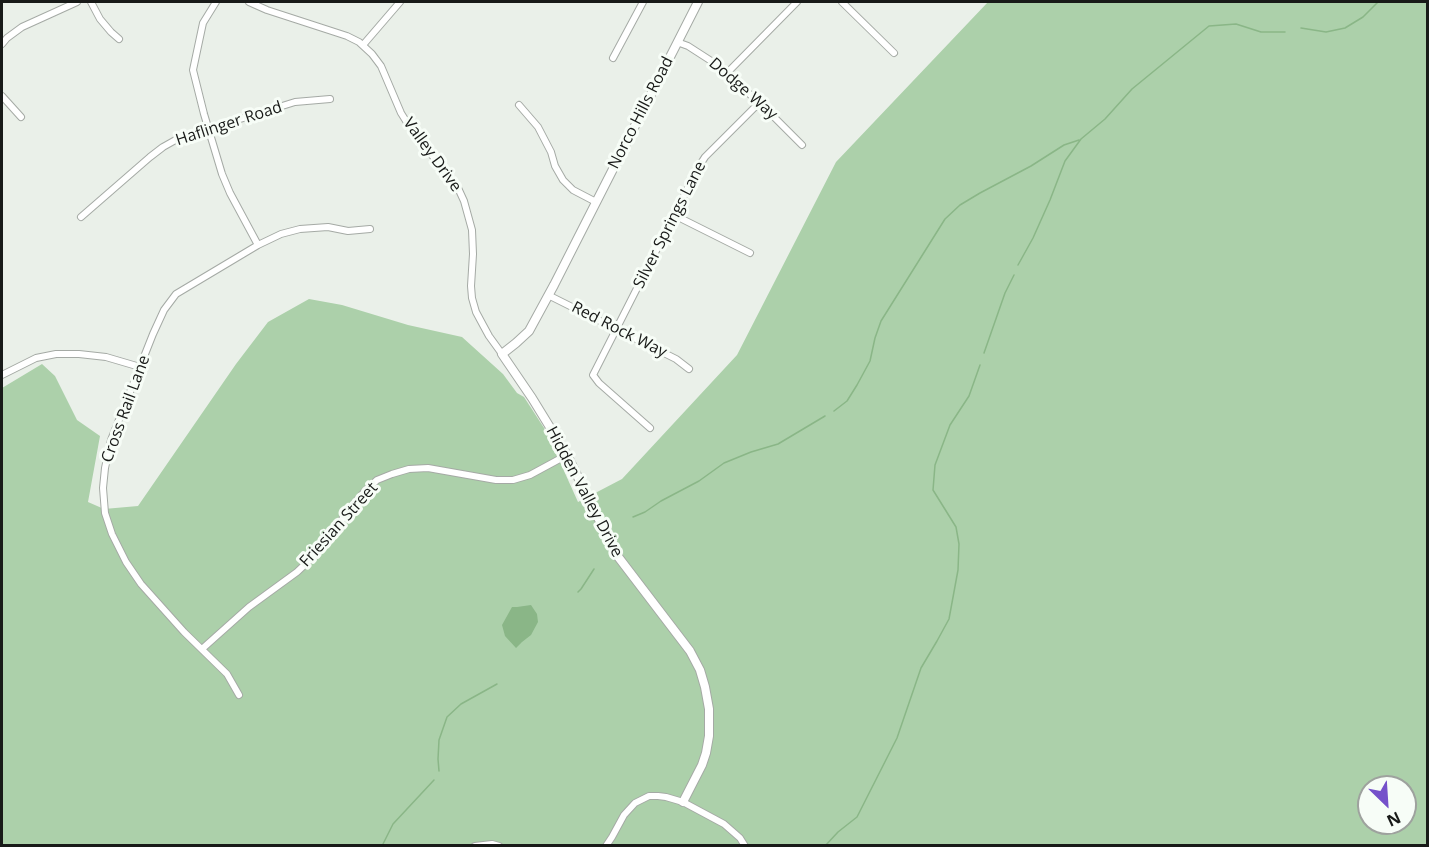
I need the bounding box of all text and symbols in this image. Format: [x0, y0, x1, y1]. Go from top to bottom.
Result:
street label: Norco Hills Road [604, 54, 678, 172]
street label: Dodge Way [705, 54, 781, 124]
street label: Haflinger Road [173, 98, 285, 150]
street label: Valley Drive [399, 114, 465, 196]
street label: Silver Springs Lane [630, 158, 710, 292]
street label: Red Rock Way [568, 298, 670, 362]
street label: Cross Rail Lane [98, 353, 154, 465]
street label: Hidden Valley Drive [541, 423, 627, 561]
street label: Friesian Street [296, 479, 382, 571]
north arrow [1357, 775, 1417, 835]
text: N [1383, 807, 1404, 832]

